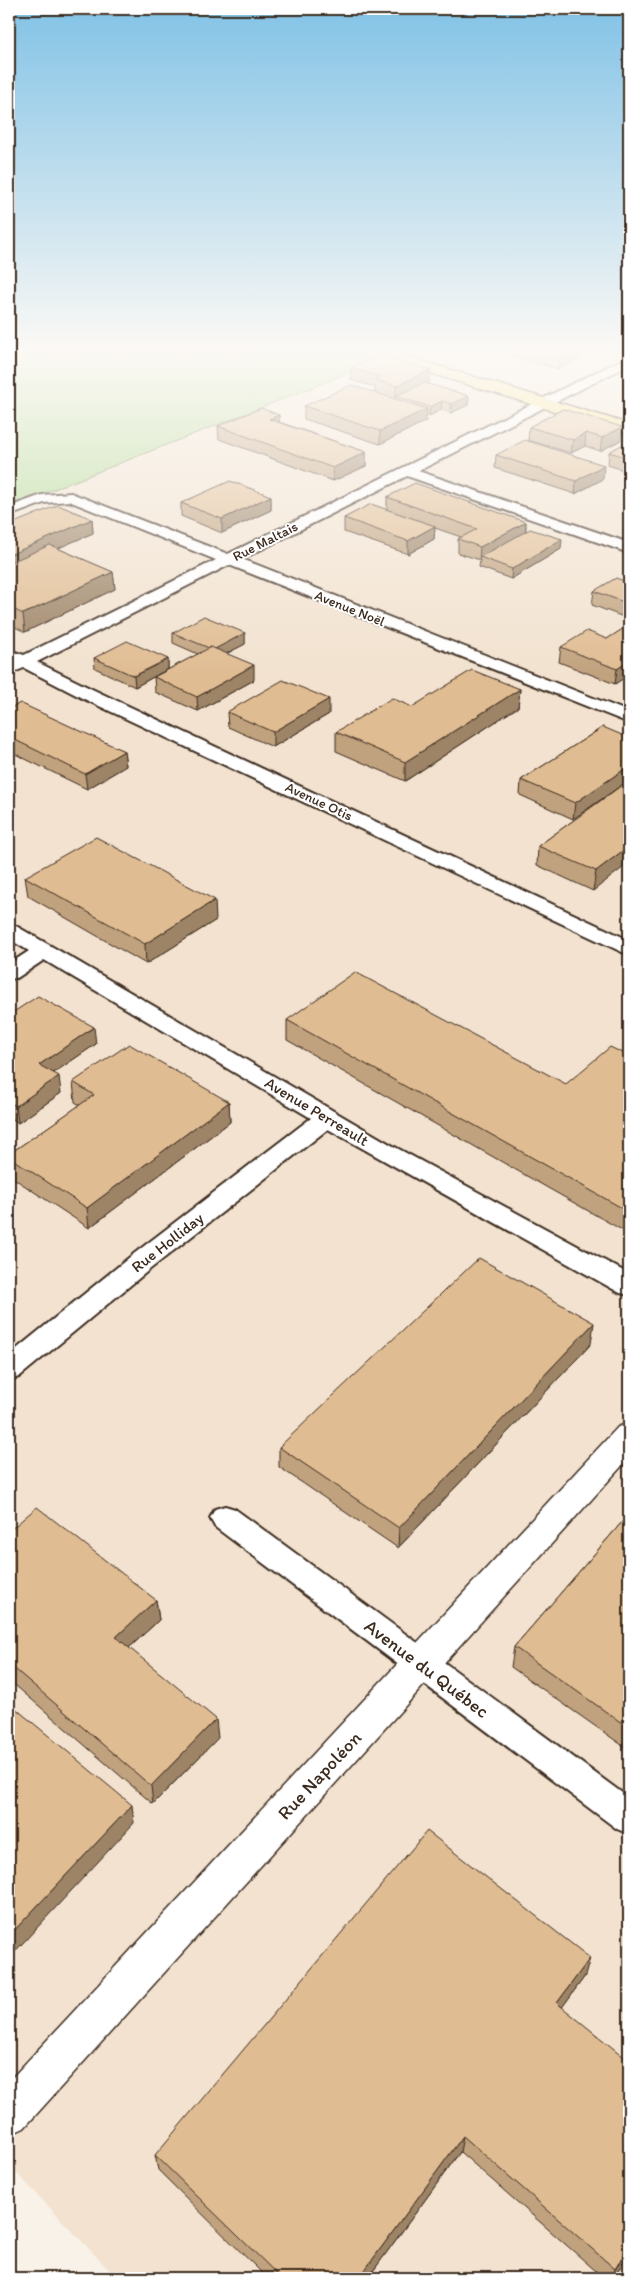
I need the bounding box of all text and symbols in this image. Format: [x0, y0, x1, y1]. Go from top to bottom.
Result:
street label: Rue Maltais [230, 518, 301, 565]
street label: Avenue Noël [312, 587, 387, 630]
street label: Avenue Otis [282, 779, 355, 824]
street label: Avenue Perreault [261, 1073, 372, 1150]
street label: Rue Holliday [128, 1208, 207, 1276]
street label: Avenue du Québec [360, 1614, 494, 1723]
street label: Rue Napoléon [273, 1726, 366, 1824]

